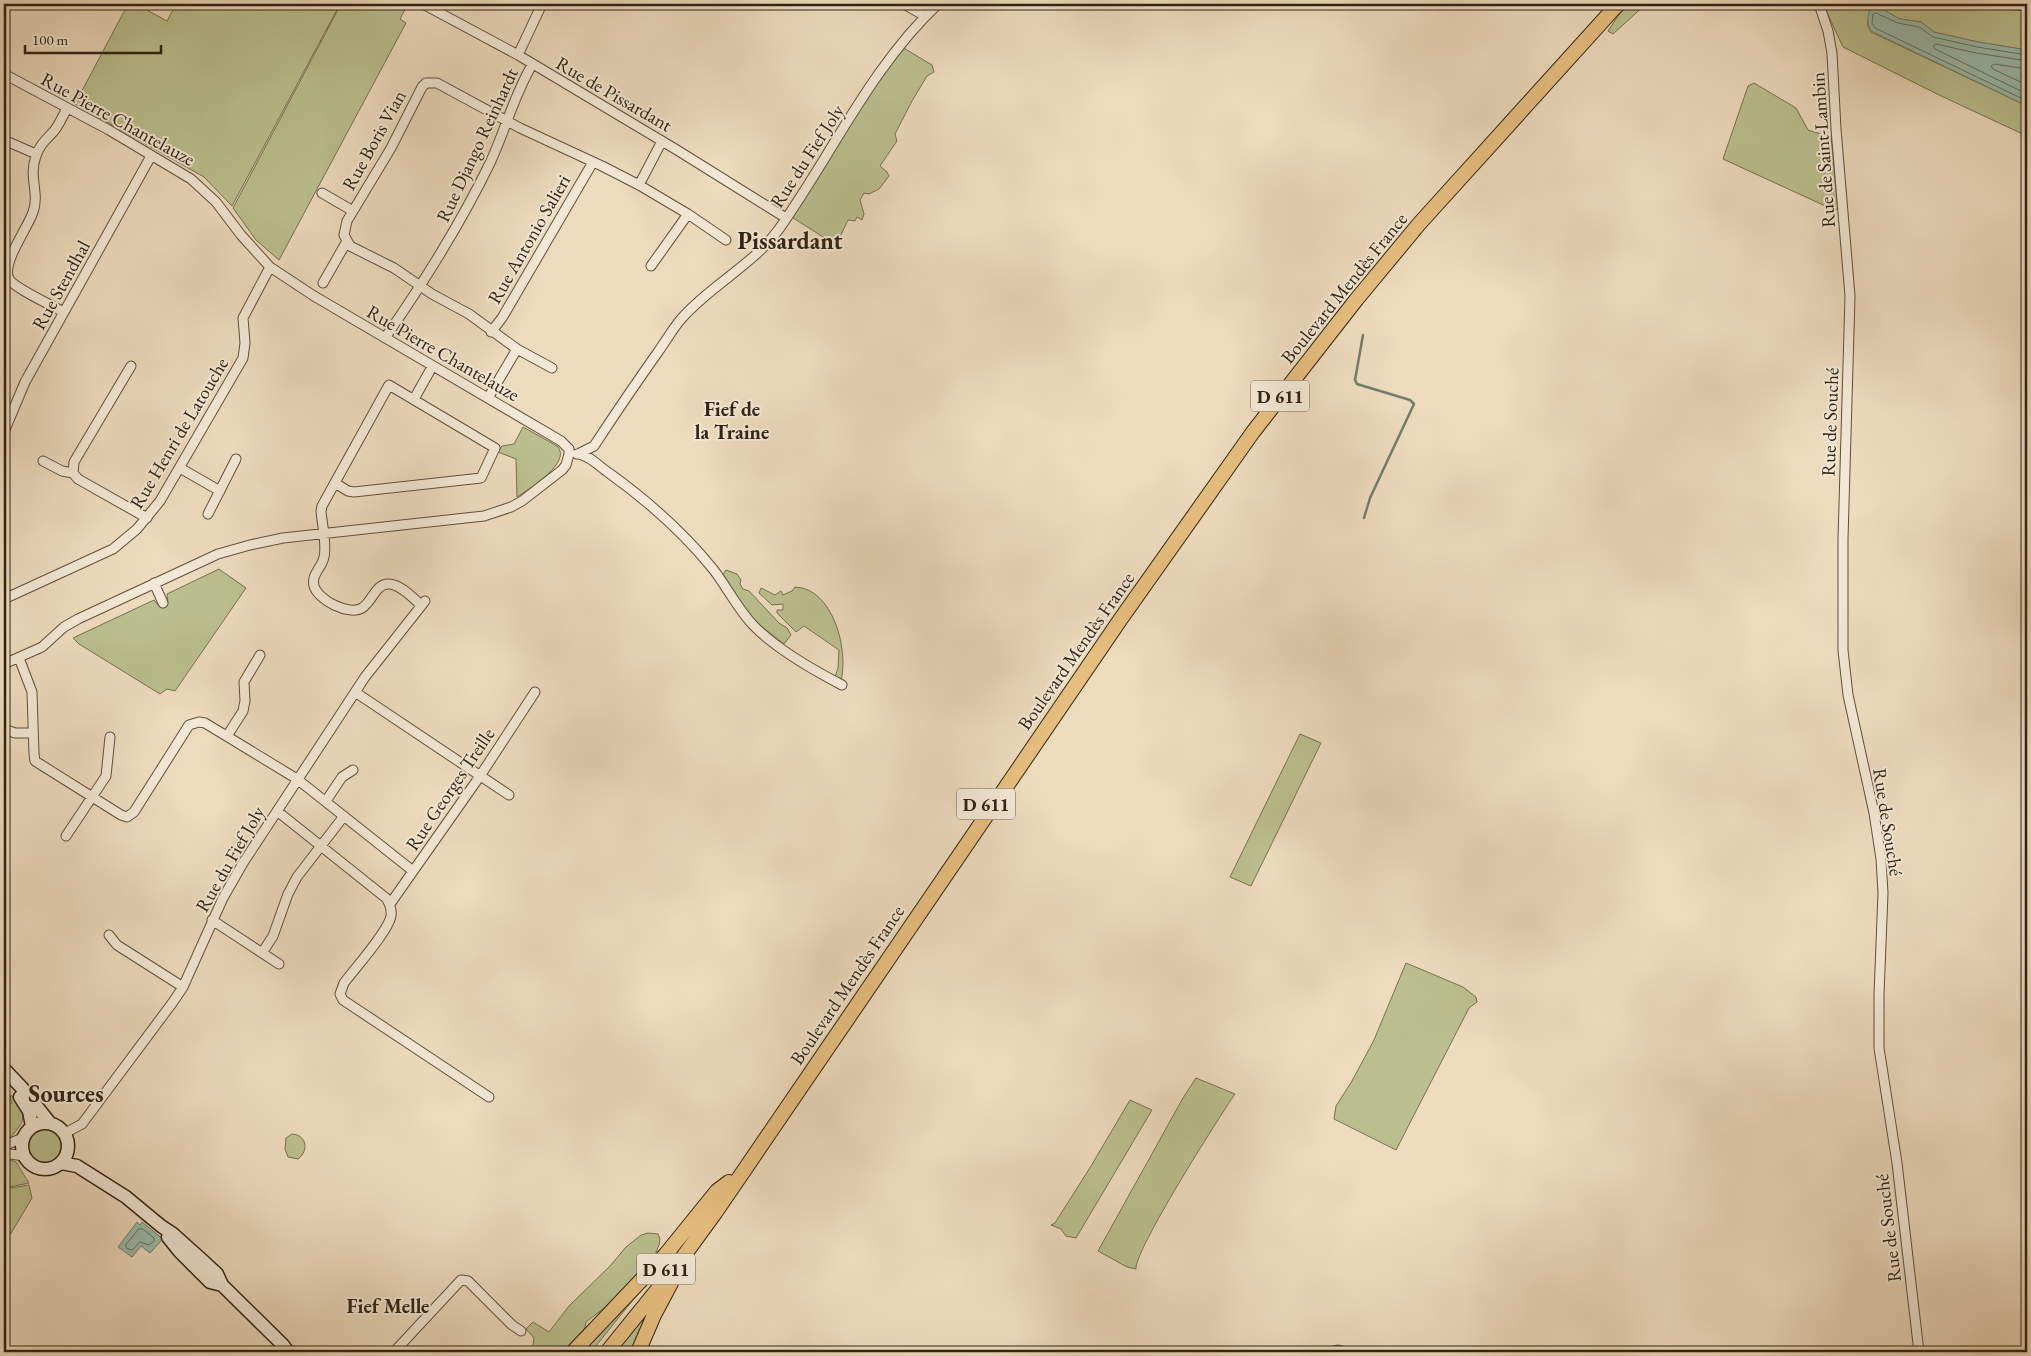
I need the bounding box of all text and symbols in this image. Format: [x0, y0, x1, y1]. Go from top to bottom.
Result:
scale bar [25, 22, 161, 54]
text: 100 m [32, 30, 69, 49]
street label: Rue de Pissardant [551, 51, 677, 137]
street label: Rue Django Reinhardt [430, 64, 524, 226]
street label: Rue Pierre Chantelauze [37, 66, 199, 172]
street label: Rue de Saint-Lambin [1805, 71, 1841, 229]
street label: Rue Boris Vian [336, 85, 412, 195]
street label: Rue du Fief Joly [764, 99, 850, 212]
street label: Rue Antonio Salieri [482, 170, 576, 308]
street label: Boulevard Mendès France [1275, 207, 1413, 369]
district label: Pissardant [737, 225, 843, 256]
street label: Rue Stendhal [26, 235, 96, 334]
street label: Rue Pierre Chantelauze [362, 299, 524, 407]
street label: Rue Henri de Latouche [124, 353, 234, 513]
street label: Rue de Souché [1816, 367, 1844, 477]
road number: D 611 [1251, 381, 1309, 412]
district label: Fief de la Traine [695, 396, 769, 445]
street label: Boulevard Mendès France [1012, 567, 1140, 735]
street label: Rue Georges Treille [400, 723, 500, 855]
street label: Rue de Souché [1867, 766, 1909, 878]
road number: D 611 [957, 789, 1015, 820]
street label: Rue du Fief Joly [190, 801, 271, 916]
street label: Boulevard Mendès France [784, 900, 910, 1070]
district label: Sources [28, 1078, 104, 1109]
street label: Rue de Souché [1869, 1172, 1907, 1284]
road number: D 611 [637, 1254, 695, 1285]
district label: Fief Melle [347, 1293, 429, 1319]

